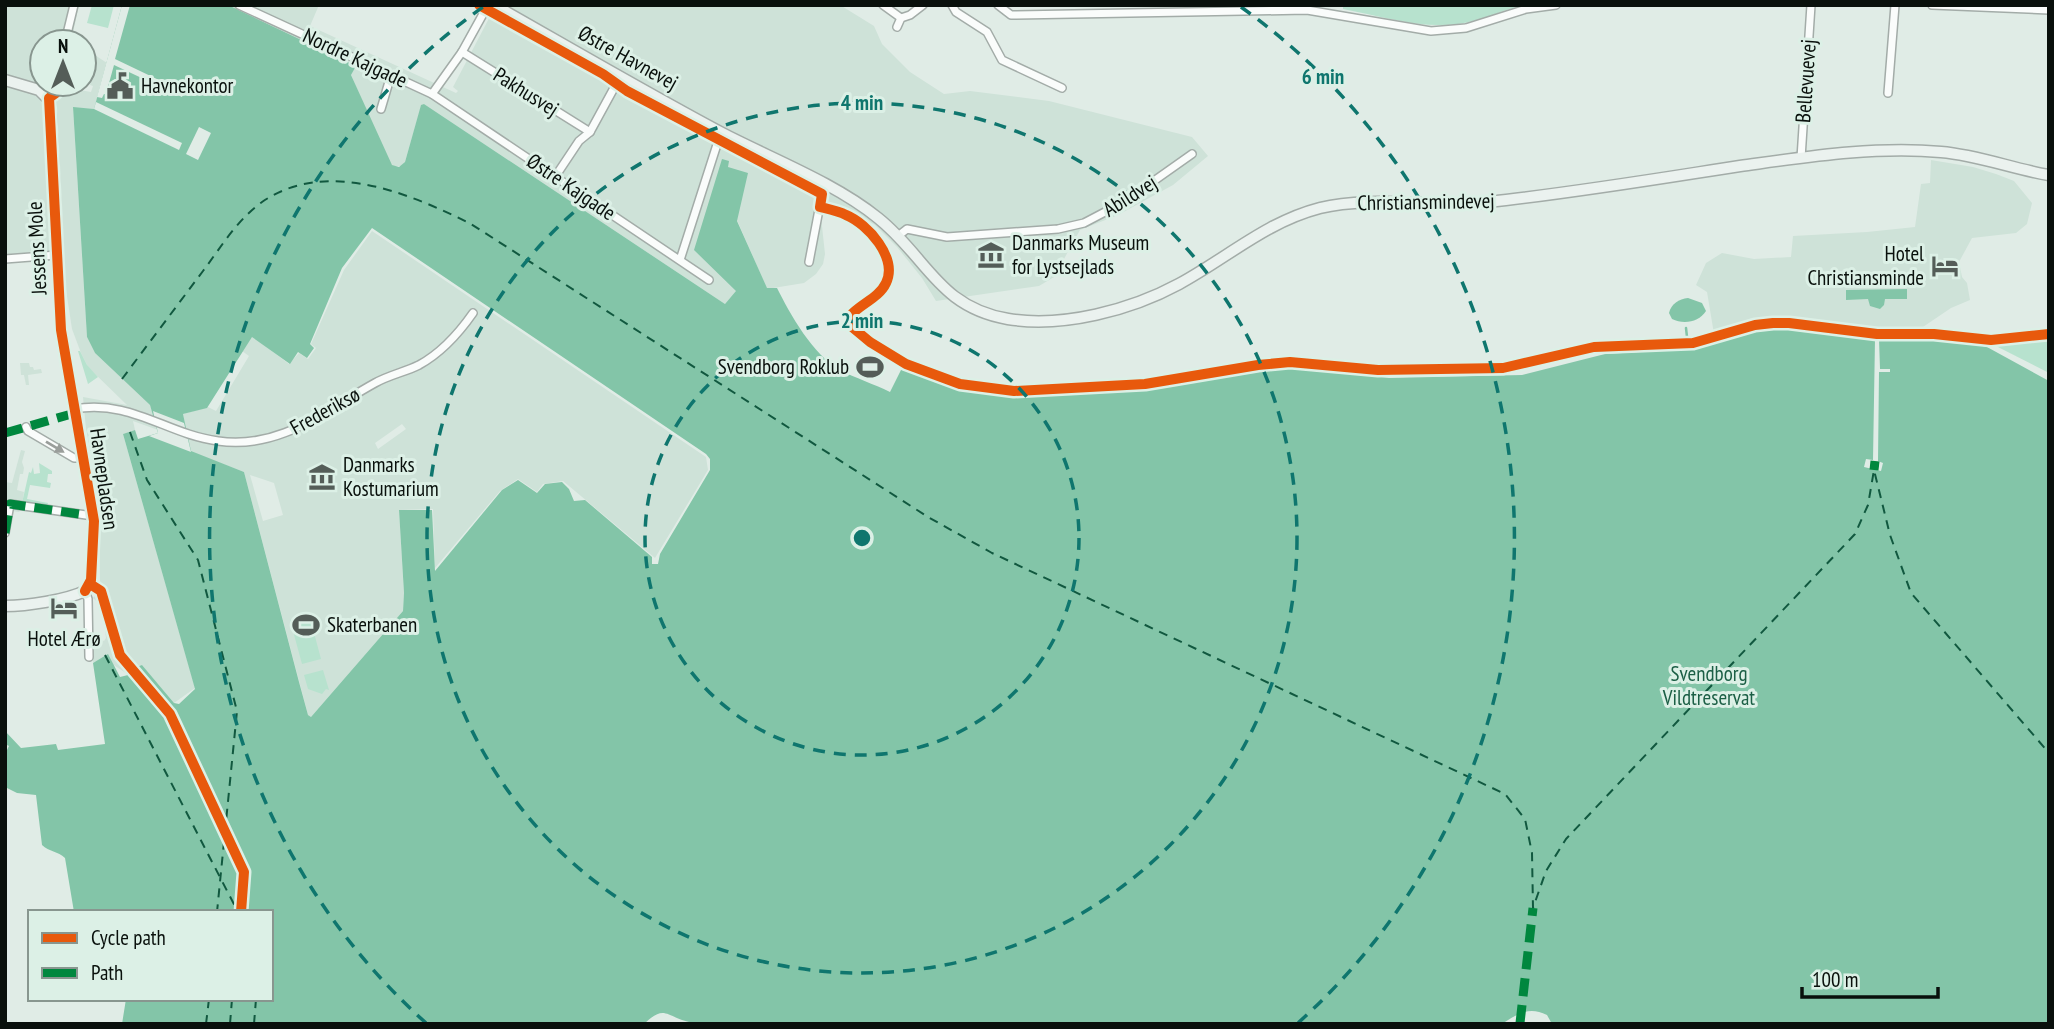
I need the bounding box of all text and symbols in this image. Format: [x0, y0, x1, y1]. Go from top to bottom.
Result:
street label: Østre Havnevej [574, 19, 683, 96]
street label: Nordre Kajgade [299, 22, 412, 93]
north arrow [28, 28, 98, 98]
text: N [58, 34, 68, 58]
street label: Bellevuevej [1789, 38, 1822, 124]
street label: Pakhusvej [488, 61, 564, 122]
text: 6 min [1302, 63, 1344, 90]
public building icon: Havnekontor [105, 71, 135, 101]
place label: Havnekontor [141, 72, 234, 99]
text: 4 min [841, 89, 883, 116]
street label: Østre Kajgade [522, 147, 621, 226]
street label: Abildvej [1098, 169, 1162, 223]
street label: Christiansmindevej [1357, 187, 1495, 216]
street label: Jessens Mole [21, 201, 52, 296]
place label: Danmarks Museum for Lystsejlads [1012, 229, 1149, 280]
museum icon: Danmarks Museum for Lystsejlads [976, 240, 1006, 270]
place label: Hotel Christiansminde [1807, 240, 1924, 291]
hotel icon: Hotel Christiansminde [1930, 251, 1960, 281]
text: 2 min [841, 307, 883, 334]
sports icon: Svendborg Roklub [855, 352, 885, 382]
place label: Svendborg Roklub [718, 353, 849, 380]
street label: Frederiksø [285, 380, 364, 441]
street label: Havnepladsen [84, 426, 125, 531]
one-way arrow [45, 440, 64, 453]
place label: Danmarks Kostumarium [343, 451, 439, 502]
museum icon: Danmarks Kostumarium [307, 462, 337, 492]
centre of rings [850, 526, 874, 550]
hotel icon: Hotel Ærø [49, 593, 79, 623]
sports icon: Skaterbanen [291, 610, 321, 640]
place label: Skaterbanen [327, 611, 417, 638]
place label: Hotel Ærø [27, 625, 101, 652]
park label: Svendborg Vildtreservat [1662, 660, 1755, 711]
legend [28, 910, 273, 1001]
text: Cycle path [91, 924, 166, 951]
scale bar [1802, 956, 1938, 1000]
text: Path [91, 959, 123, 986]
text: 100 m [1812, 966, 1858, 993]

